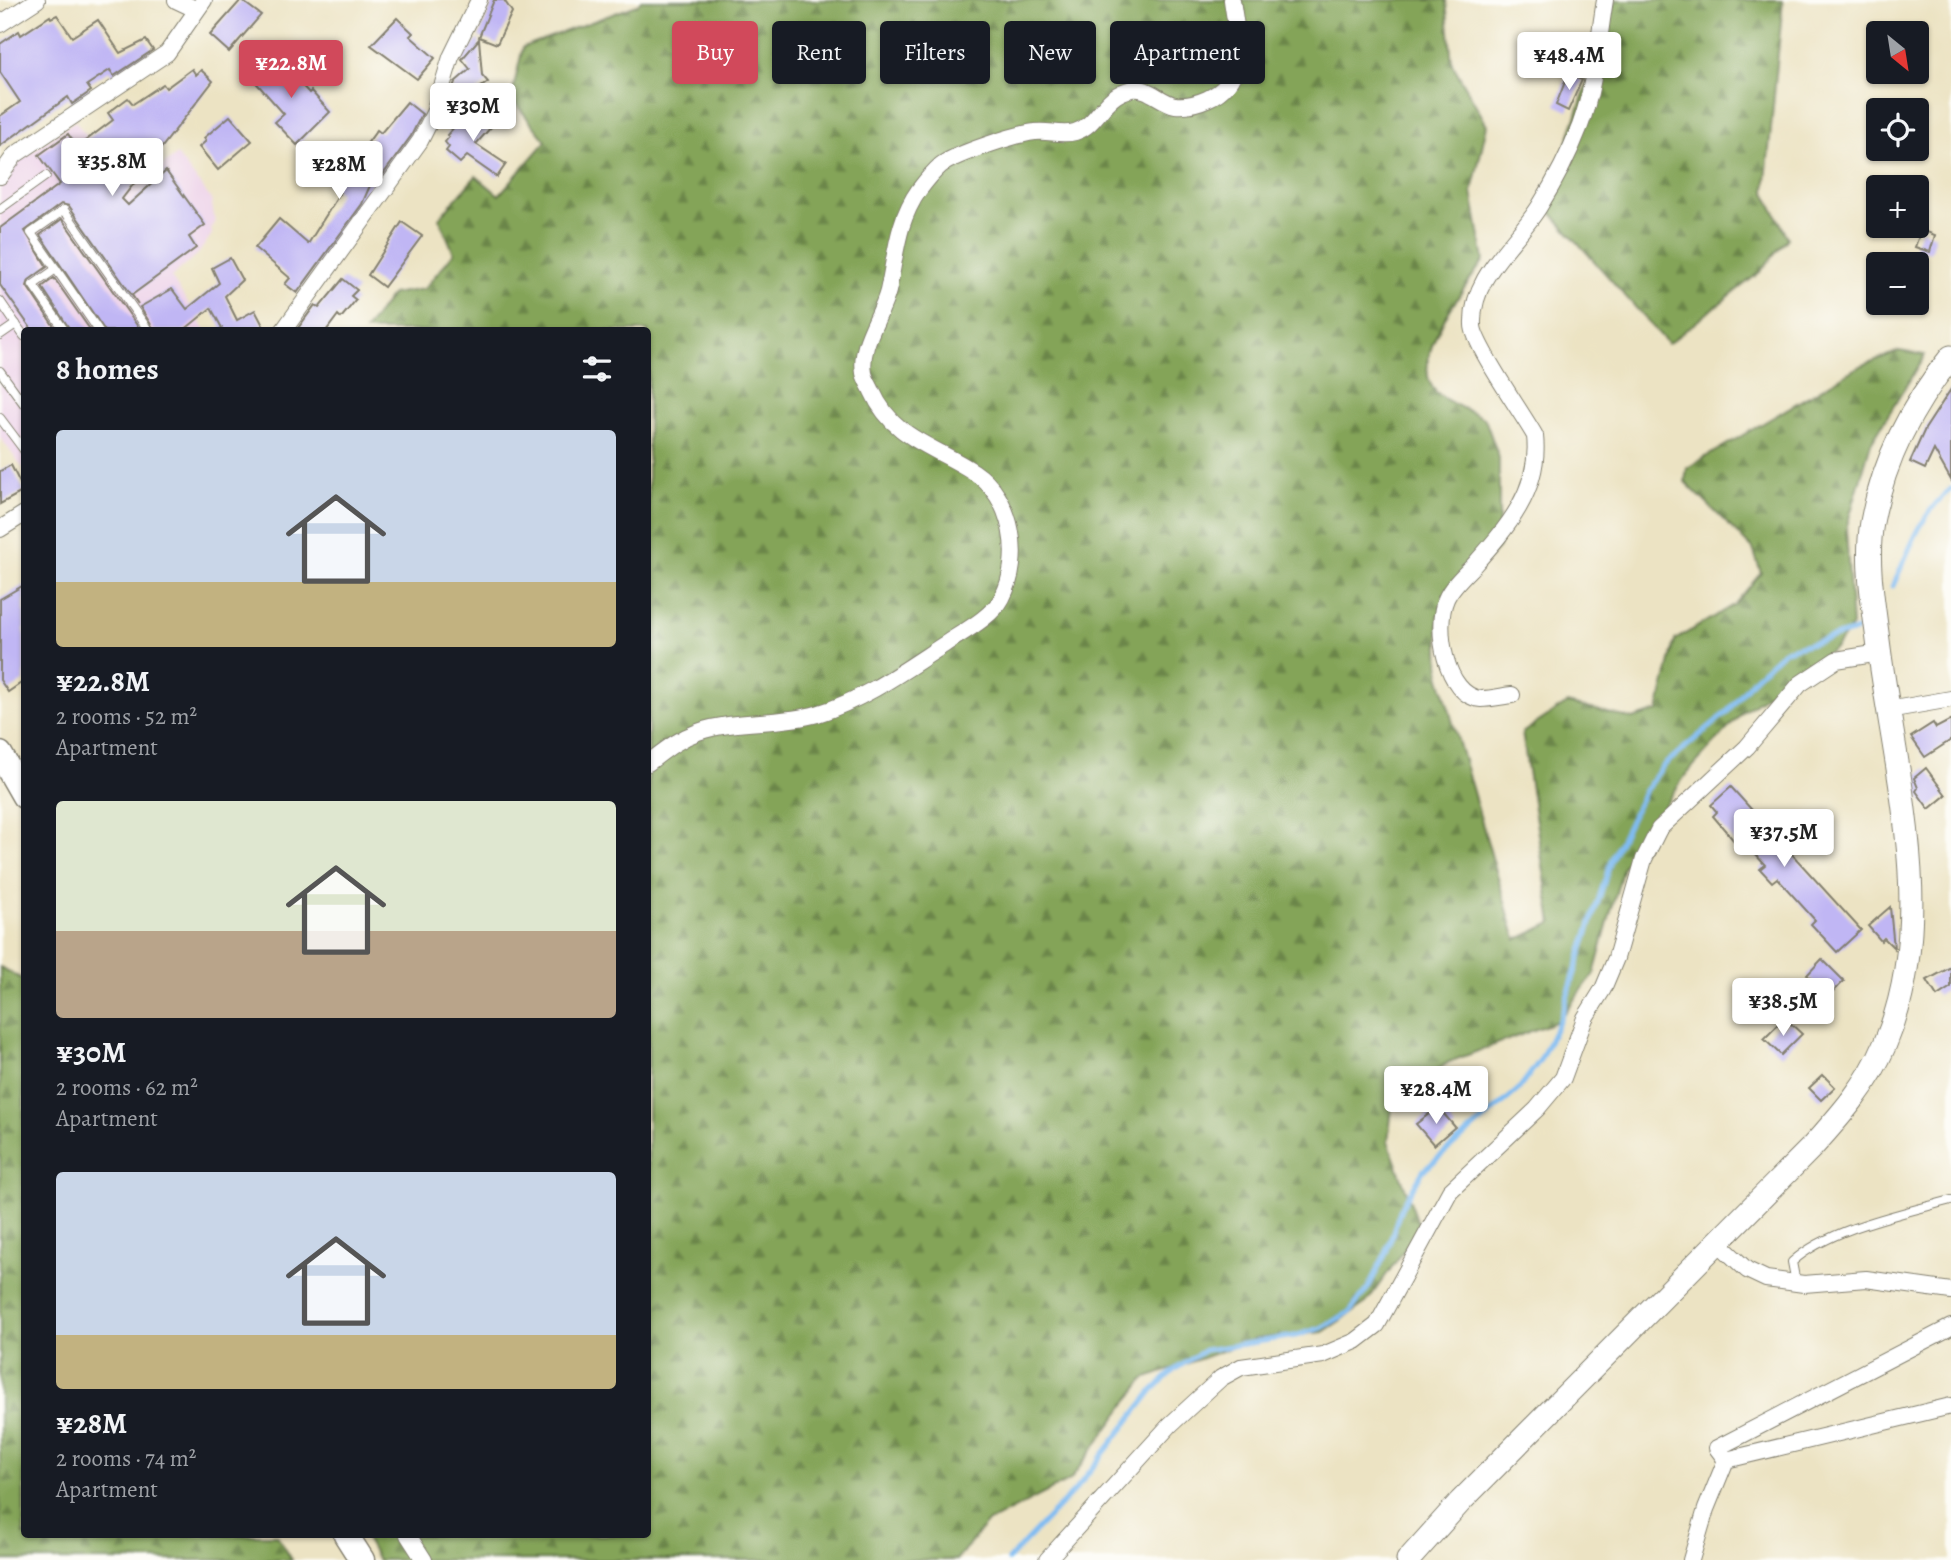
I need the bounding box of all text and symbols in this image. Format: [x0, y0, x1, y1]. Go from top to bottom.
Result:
chip: Buy [672, 21, 758, 84]
chip: Rent [772, 21, 866, 84]
chip: Filters [880, 21, 990, 84]
chip: New [1004, 21, 1096, 84]
chip: Apartment [1110, 21, 1265, 84]
north arrow [1866, 21, 1928, 84]
map controls [1866, 21, 1929, 315]
pin: ¥48.4M [1512, 32, 1626, 92]
text: ¥48.4M [1533, 39, 1605, 70]
pin: ¥22.8M [234, 41, 348, 100]
text: ¥22.8M [255, 47, 327, 78]
pin: ¥30M [432, 83, 514, 143]
text: ¥30M [446, 90, 500, 121]
button: locate [1866, 98, 1929, 161]
pin: ¥35.8M [55, 138, 169, 198]
pin: ¥28M [298, 142, 380, 201]
text: ¥35.8M [77, 145, 147, 176]
text: ¥28M [312, 148, 366, 179]
button: + [1866, 175, 1929, 238]
button: − [1866, 252, 1929, 315]
text: 8 homes [56, 349, 159, 389]
icon: filters [578, 350, 616, 388]
icon: home [273, 476, 399, 602]
text: ¥22.8M [56, 661, 150, 701]
text: 2 rooms · 52 m² [56, 701, 197, 732]
text: Apartment [56, 732, 158, 763]
pin: ¥37.5M [1727, 810, 1841, 869]
text: ¥37.5M [1750, 816, 1818, 847]
icon: home [273, 847, 399, 973]
pin: ¥38.5M [1726, 978, 1840, 1038]
text: ¥38.5M [1748, 985, 1818, 1016]
text: ¥30M [56, 1032, 126, 1072]
pin: ¥28.4M [1379, 1066, 1493, 1126]
text: 2 rooms · 62 m² [56, 1072, 198, 1103]
text: ¥28.4M [1400, 1073, 1472, 1104]
text: Apartment [56, 1103, 158, 1134]
icon: home [273, 1218, 399, 1344]
text: ¥28M [56, 1403, 127, 1443]
text: 2 rooms · 74 m² [56, 1443, 196, 1474]
text: Apartment [56, 1474, 158, 1505]

